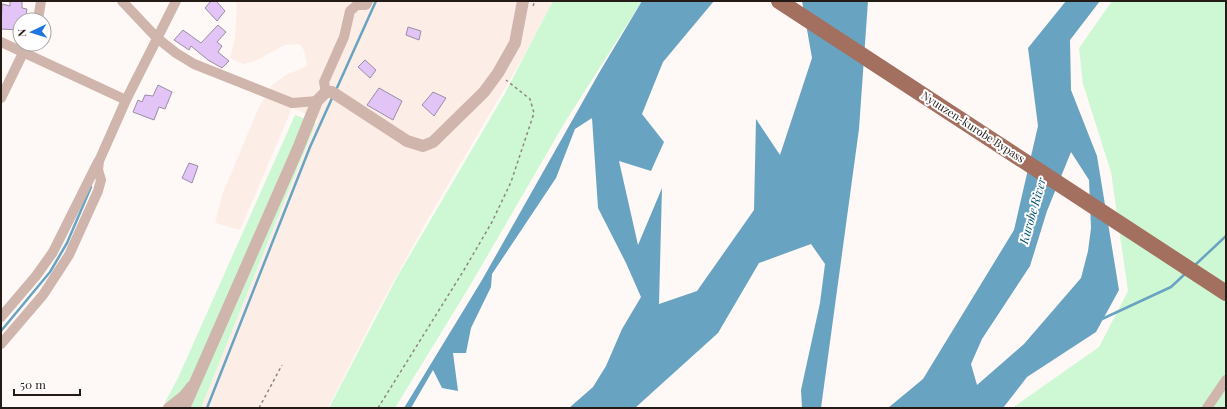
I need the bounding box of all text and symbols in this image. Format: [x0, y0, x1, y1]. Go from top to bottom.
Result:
north arrow [12, 12, 52, 52]
text: N [14, 28, 29, 37]
street label: Nyuuzen-kurobe Bypass [919, 88, 1028, 166]
water label: Kurobe River [1015, 175, 1049, 247]
scale bar [14, 371, 80, 397]
text: 50 m [20, 376, 46, 392]

